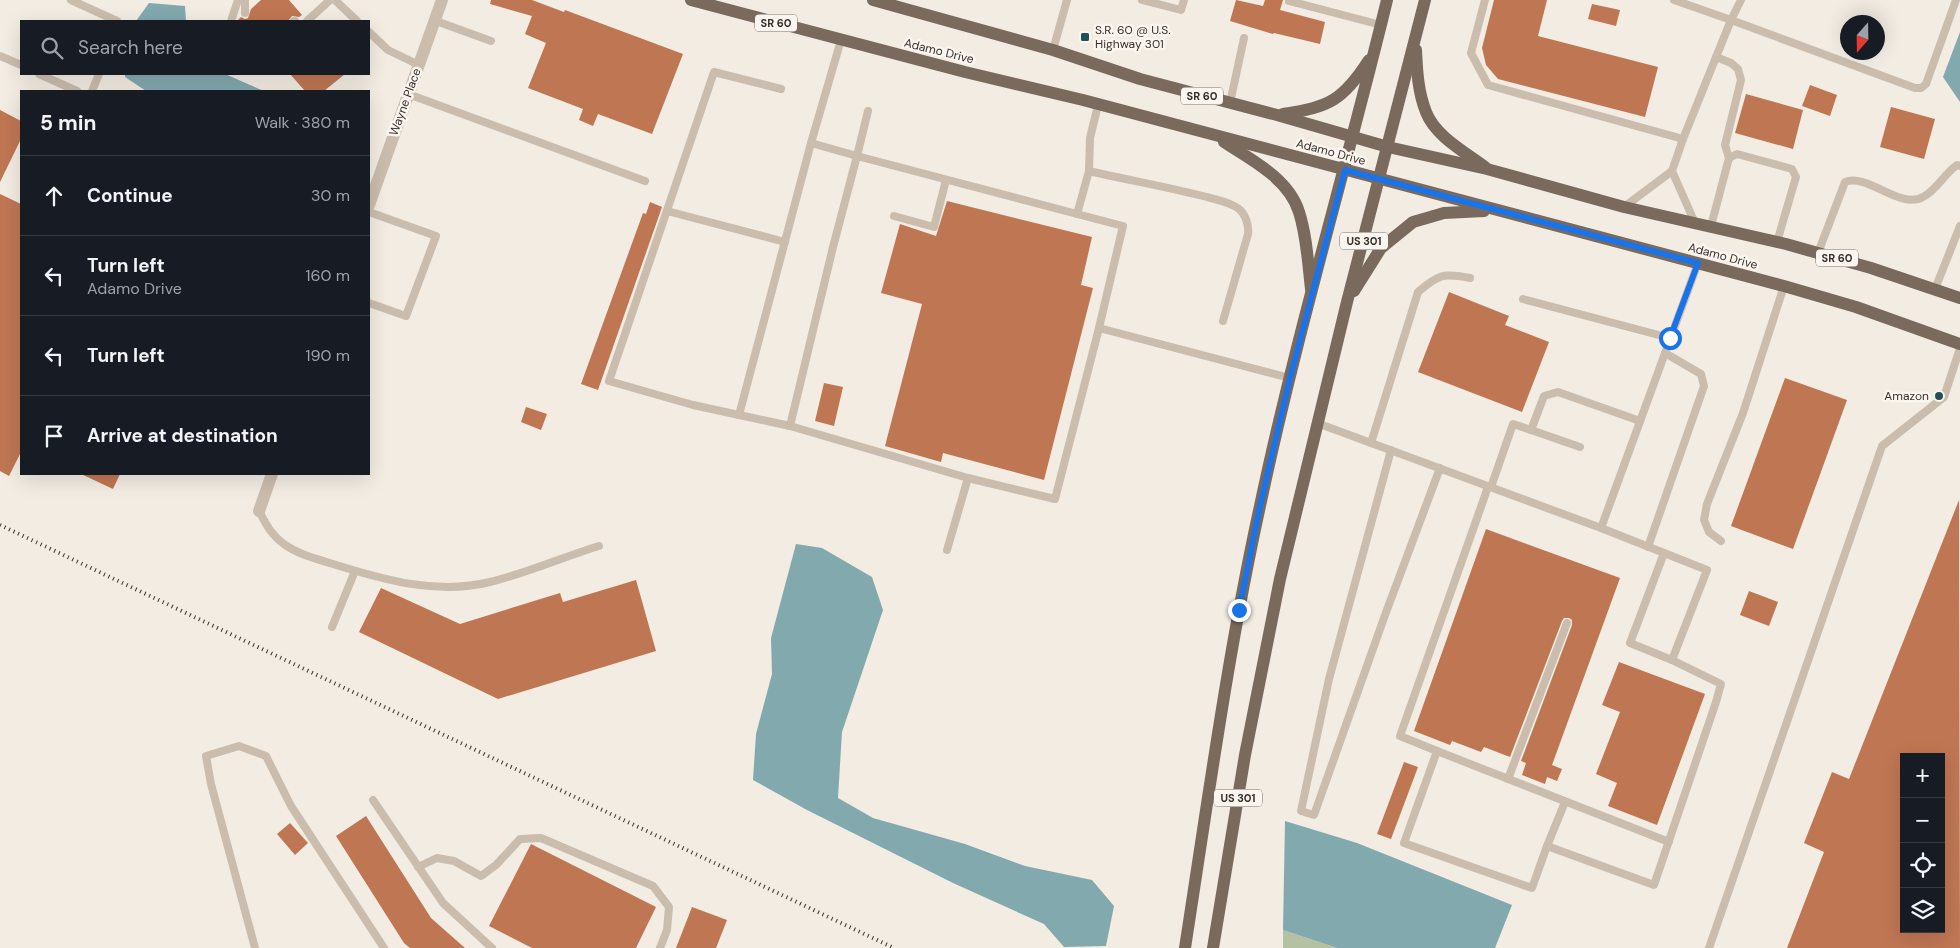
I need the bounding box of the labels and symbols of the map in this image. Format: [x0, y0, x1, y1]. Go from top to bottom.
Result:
road number: SR 60 [755, 14, 797, 32]
north arrow [1840, 15, 1885, 60]
place label: S.R. 60 @ U.S. Highway 301 [1095, 22, 1171, 52]
marker: S.R. 60 @ U.S. Highway 301 [1079, 31, 1091, 43]
street label: Adamo Drive [903, 35, 976, 67]
street label: Wayne Place [385, 66, 425, 138]
road number: SR 60 [1181, 88, 1223, 104]
street label: Adamo Drive [1295, 135, 1368, 169]
road number: US 301 [1340, 232, 1388, 250]
street label: Adamo Drive [1687, 239, 1760, 273]
road number: SR 60 [1816, 250, 1858, 266]
route start [1659, 327, 1682, 350]
place label: Amazon [1884, 388, 1929, 404]
marker: Amazon [1933, 390, 1945, 402]
route end [1228, 599, 1251, 622]
road number: US 301 [1214, 790, 1262, 806]

